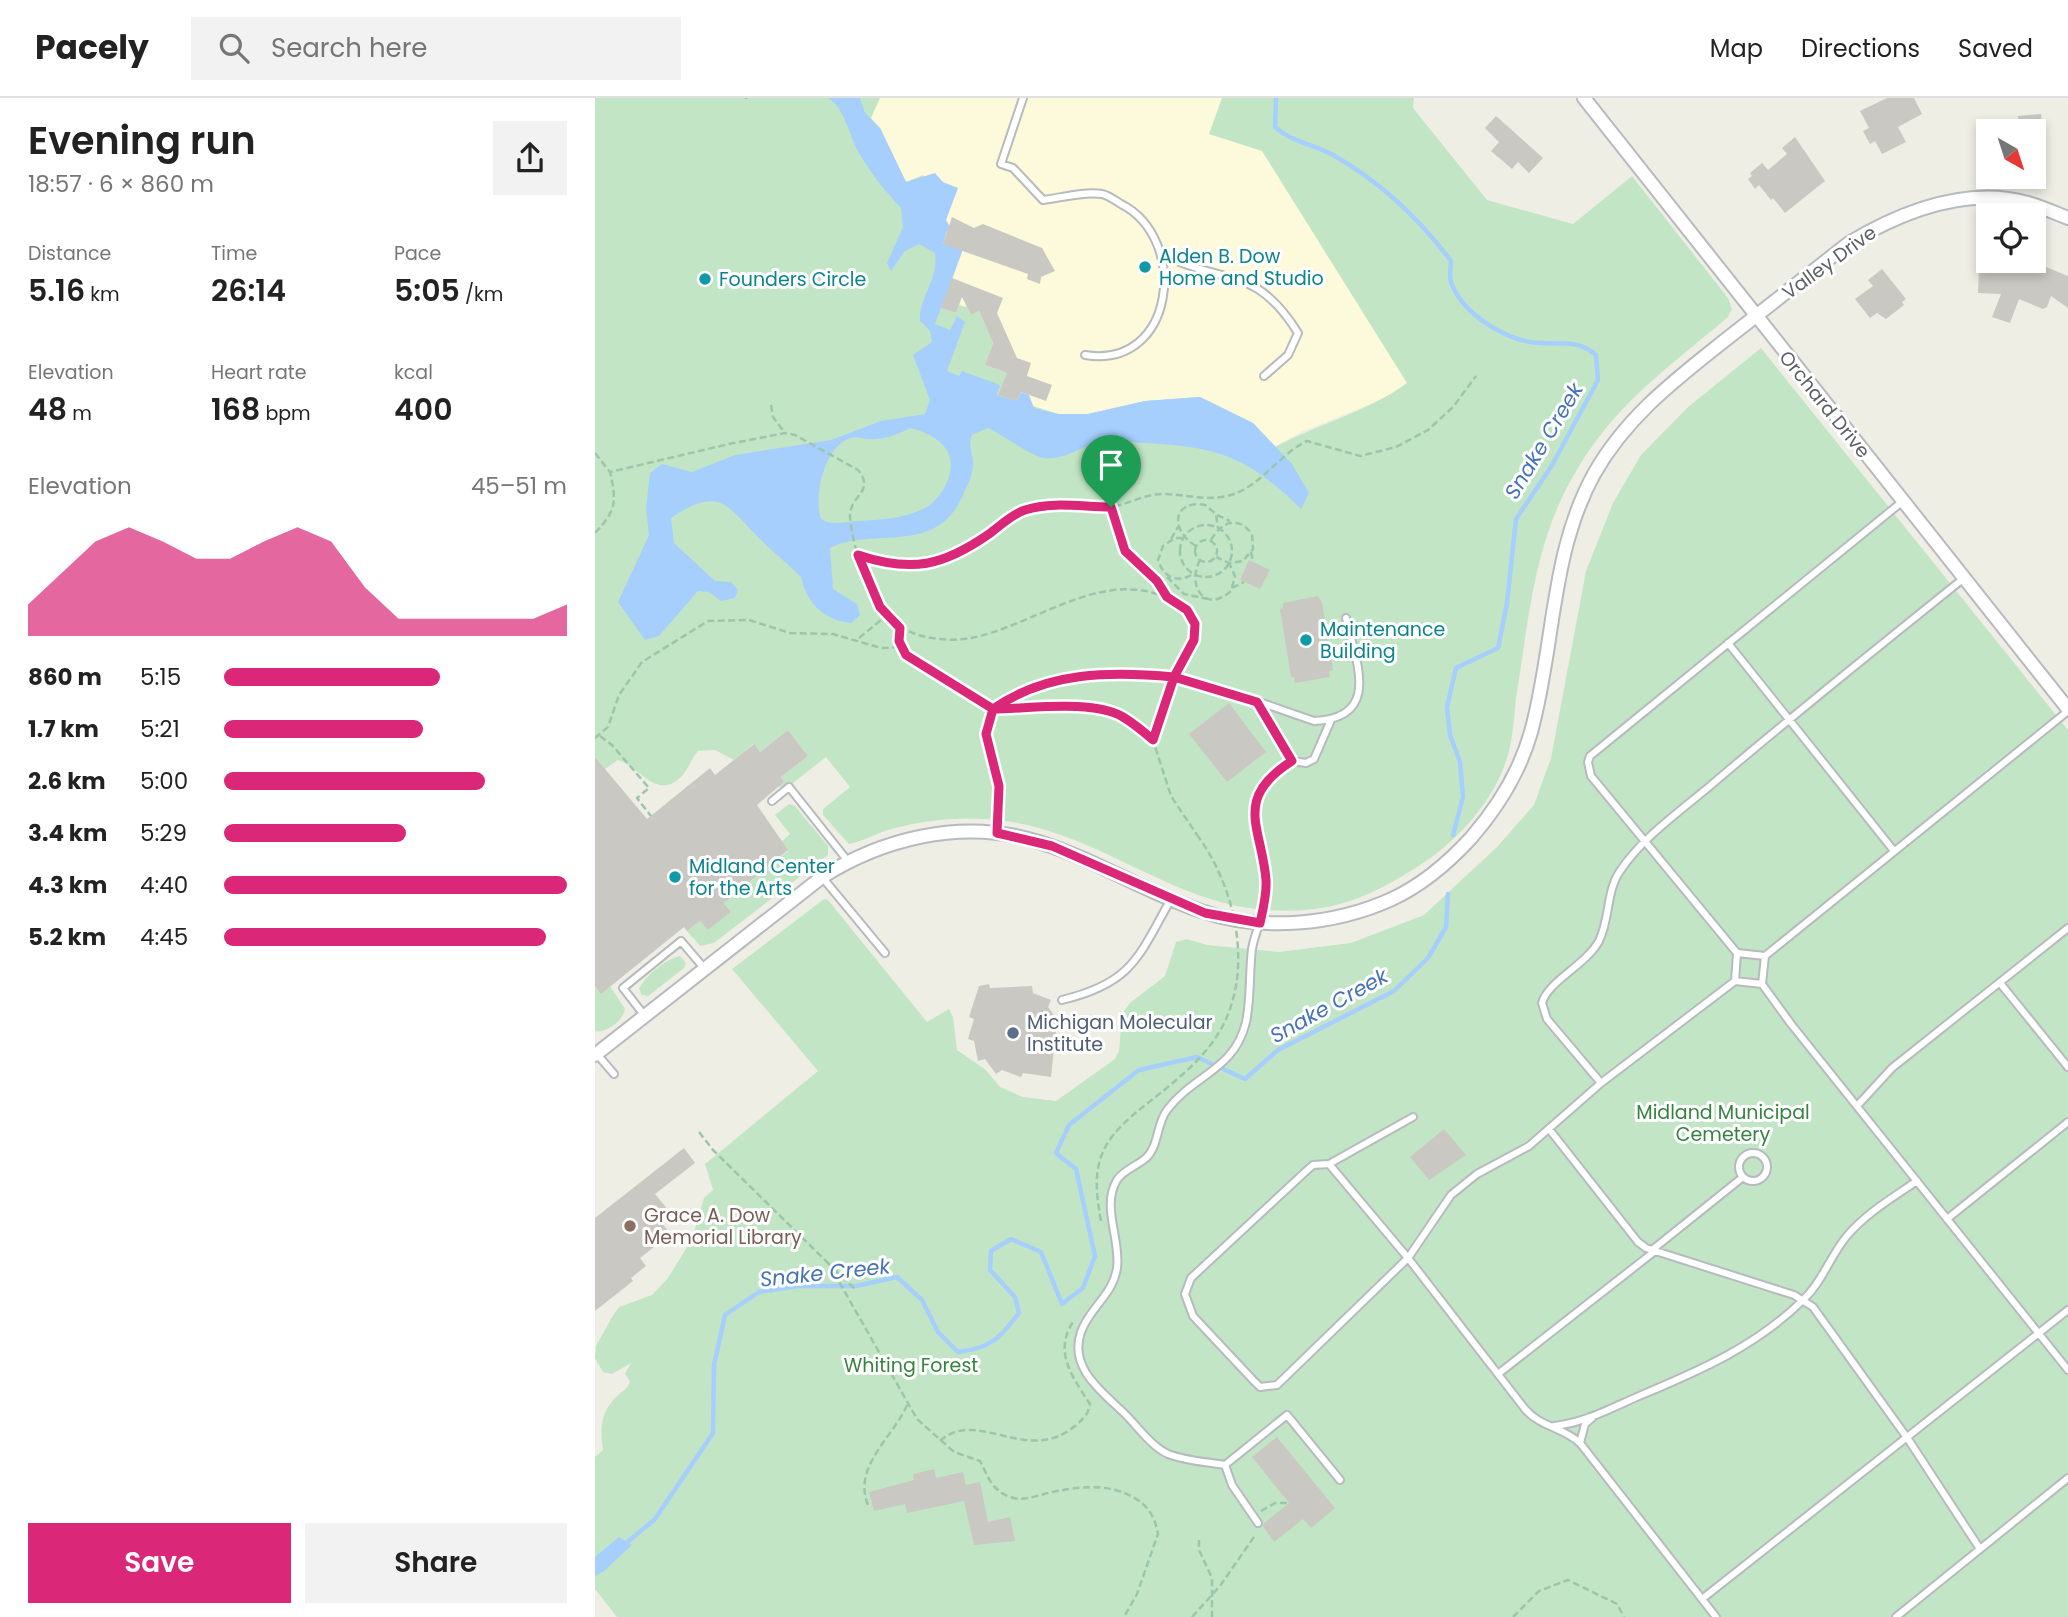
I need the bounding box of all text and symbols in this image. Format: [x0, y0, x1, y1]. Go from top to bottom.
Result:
search box [191, 17, 681, 80]
text: Pacely [35, 24, 149, 71]
icon: search [215, 29, 253, 67]
text: Search here [271, 30, 428, 66]
text: Map [1710, 32, 1763, 65]
text: Directions [1801, 32, 1920, 65]
text: Saved [1958, 32, 2033, 65]
text: Evening run [28, 114, 256, 167]
north arrow [1976, 119, 2046, 189]
map controls [1976, 119, 2046, 273]
button: share [493, 121, 567, 195]
text: 18:57 · 6 × 860 m [28, 168, 214, 200]
button: locate [1976, 203, 2046, 273]
street label: Valley Drive [1777, 219, 1882, 306]
text: Distance [28, 240, 111, 267]
text: Time [211, 240, 257, 267]
text: Pace [394, 240, 441, 267]
place label: Alden B. Dow Home and Studio [1159, 243, 1324, 292]
marker: Alden B. Dow Home and Studio [1137, 259, 1153, 275]
place label: Founders Circle [719, 266, 866, 293]
text: 5.16 [28, 269, 85, 312]
text: 26:14 [211, 269, 286, 312]
text: 5:05 [394, 269, 460, 312]
marker: Founders Circle [697, 271, 713, 287]
text: km [85, 281, 120, 308]
text: /km [460, 281, 503, 308]
street label: Orchard Drive [1773, 345, 1876, 464]
text: Elevation [28, 359, 114, 386]
text: Heart rate [211, 359, 306, 386]
text: kcal [394, 359, 433, 386]
water label: Snake Creek [1497, 376, 1590, 504]
text: 48 [28, 388, 67, 431]
text: 168 [211, 388, 260, 431]
text: 400 [394, 388, 453, 431]
text: m [67, 400, 92, 427]
text: bpm [260, 400, 311, 427]
pin [1081, 435, 1141, 507]
icon: arrive [1092, 446, 1130, 484]
text: Elevation [28, 470, 132, 502]
text: 45–51 m [471, 470, 567, 502]
place label: Maintenance Building [1320, 616, 1445, 665]
marker: Maintenance Building [1298, 632, 1314, 648]
text: 860 m [28, 661, 102, 693]
text: 5:15 [140, 661, 181, 693]
text: 1.7 km [28, 713, 99, 745]
text: 5:21 [140, 713, 180, 745]
text: 2.6 km [28, 765, 106, 797]
text: 5:00 [140, 765, 188, 797]
text: 3.4 km [28, 817, 107, 849]
text: 5:29 [140, 817, 187, 849]
place label: Midland Center for the Arts [689, 853, 835, 902]
text: 4.3 km [28, 869, 107, 901]
text: 4:40 [140, 869, 188, 901]
marker: Midland Center for the Arts [667, 869, 683, 885]
text: 5.2 km [28, 921, 106, 953]
text: 4:45 [140, 921, 188, 953]
water label: Snake Creek [1265, 961, 1394, 1050]
place label: Michigan Molecular Institute [1027, 1009, 1213, 1058]
marker: Michigan Molecular Institute [1005, 1025, 1021, 1041]
park label: Midland Municipal Cemetery [1636, 1099, 1810, 1148]
place label: Grace A. Dow Memorial Library [644, 1202, 802, 1251]
marker: Grace A. Dow Memorial Library [622, 1218, 638, 1234]
water label: Snake Creek [758, 1251, 893, 1294]
park label: Whiting Forest [844, 1352, 978, 1379]
button: Save [28, 1523, 291, 1603]
button: Share [305, 1523, 567, 1603]

